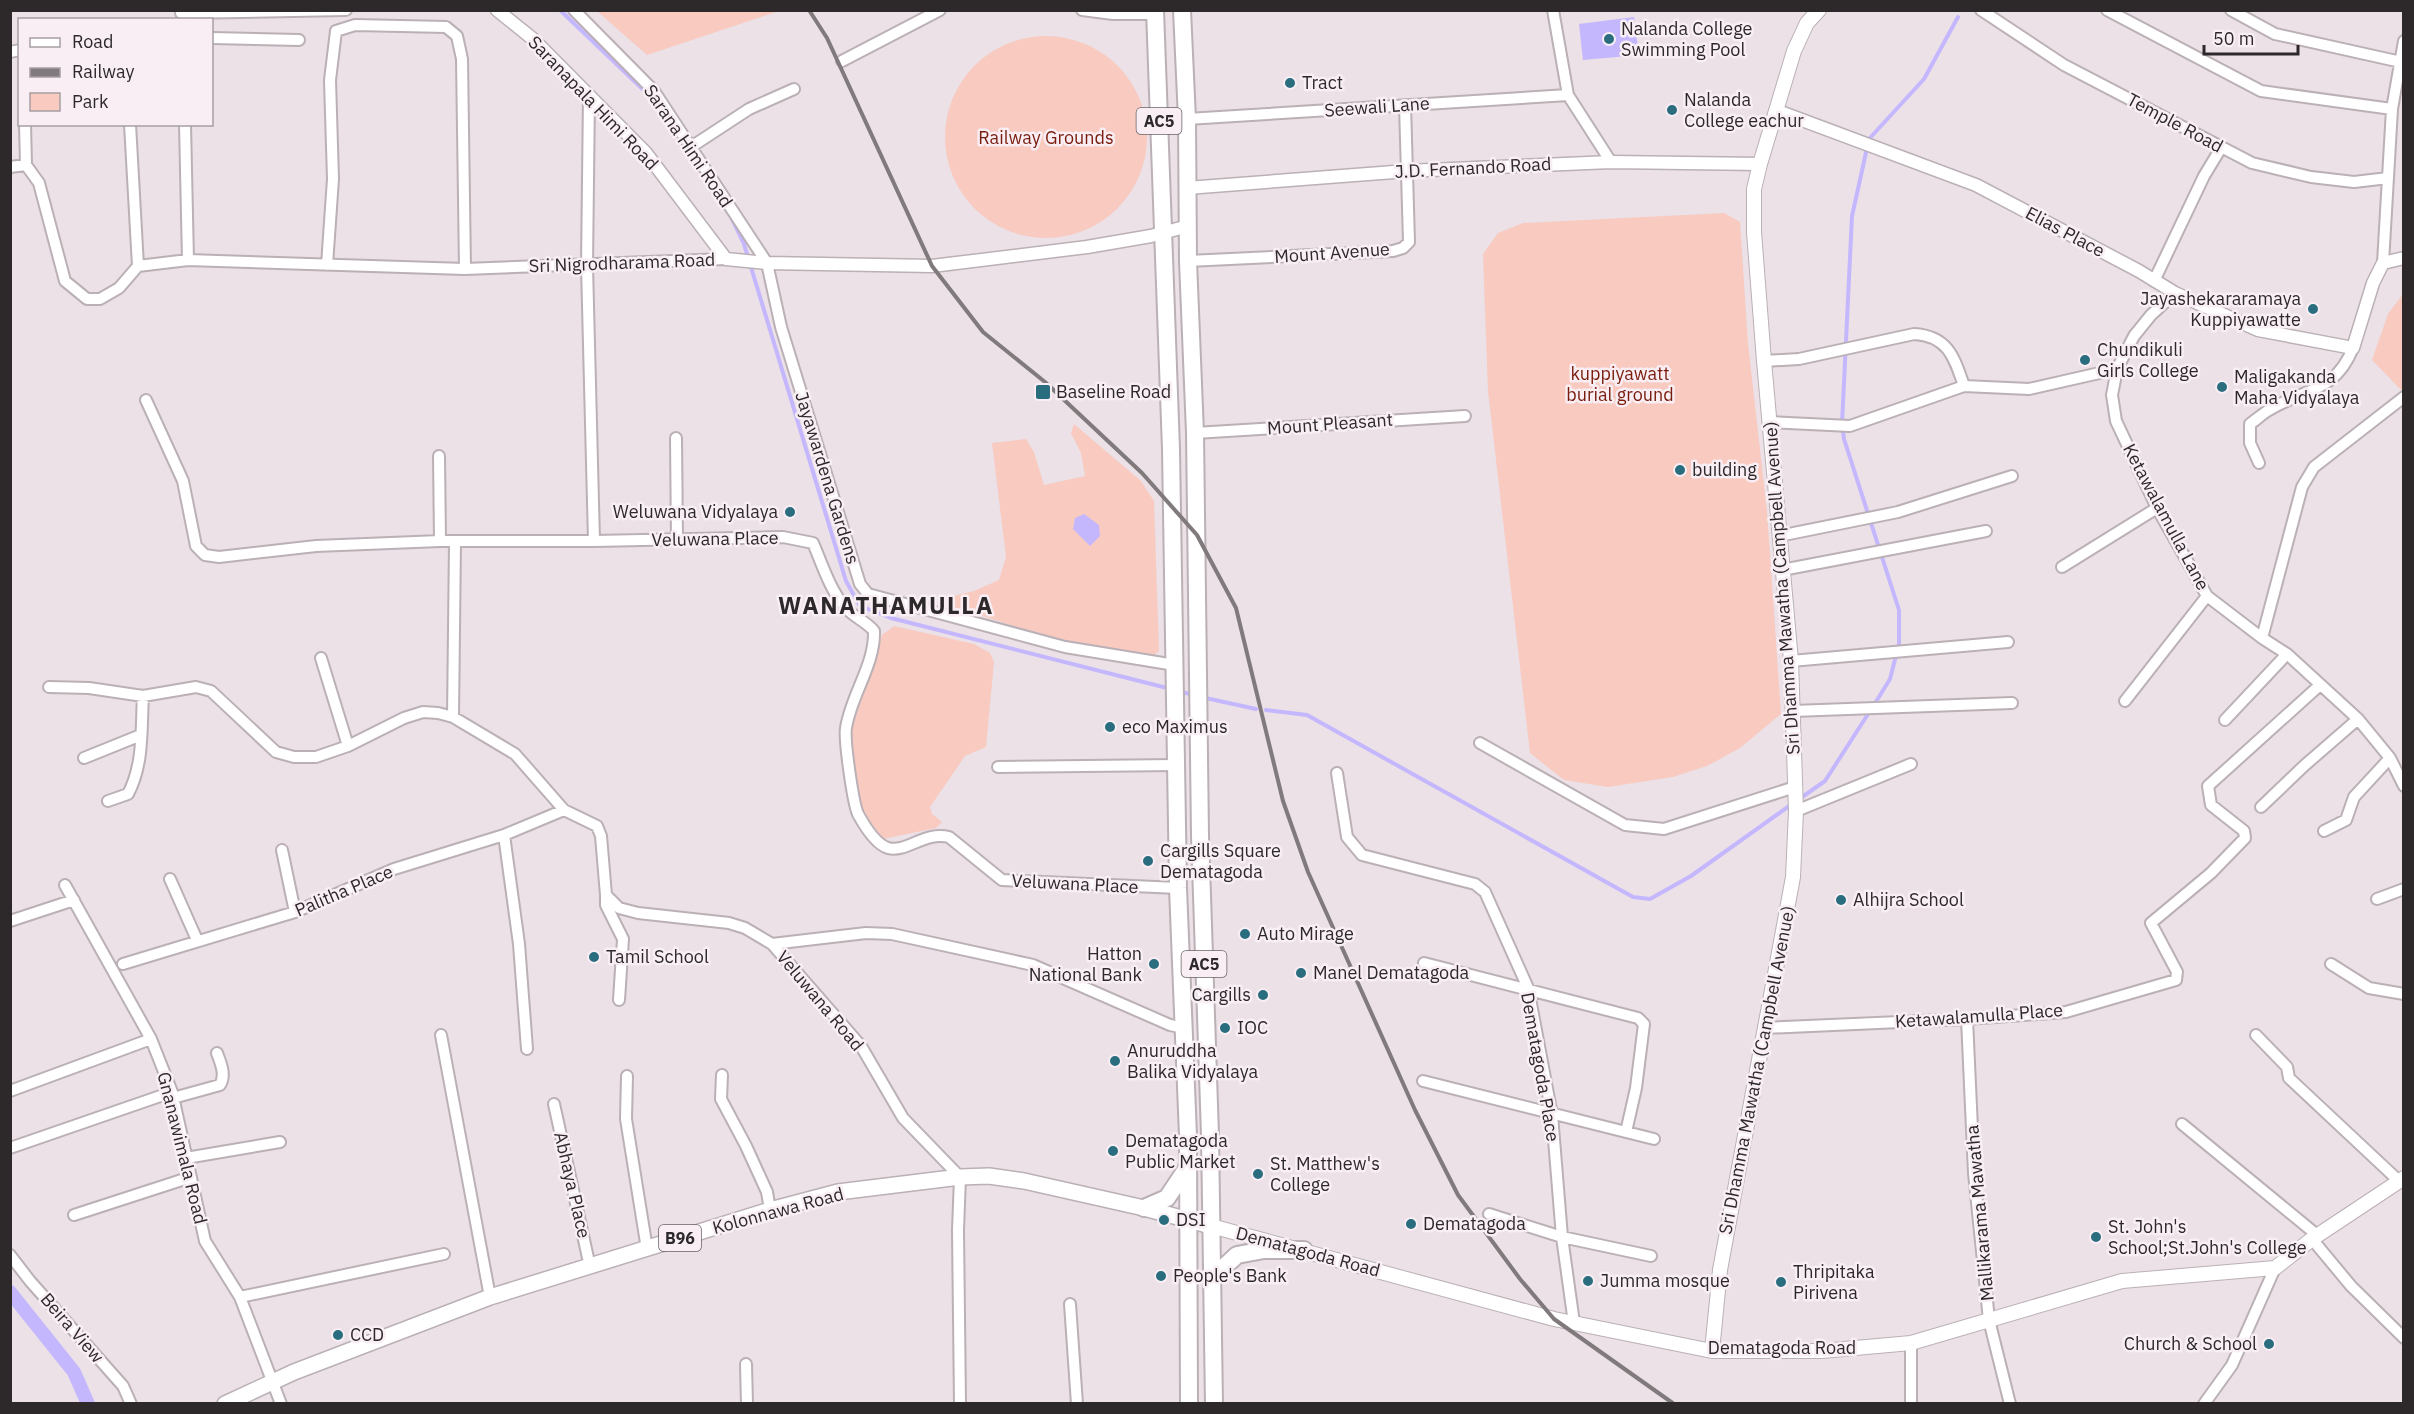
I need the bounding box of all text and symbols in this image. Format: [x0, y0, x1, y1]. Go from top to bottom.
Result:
place label: Nalanda College Swimming Pool [1621, 17, 1753, 61]
legend [18, 18, 213, 126]
scale bar [2204, 18, 2298, 56]
text: 50 m [2213, 27, 2255, 50]
text: Road [72, 30, 113, 53]
street label: Saranapala Himi Road [523, 31, 663, 175]
marker: Nalanda College Swimming Pool [1602, 32, 1616, 46]
text: Railway [72, 60, 134, 83]
place label: Tract [1302, 71, 1343, 94]
marker: Tract [1283, 76, 1297, 90]
street label: Sarana Himi Road [639, 80, 738, 212]
place label: Nalanda College eachur [1684, 88, 1804, 132]
street label: Temple Road [2123, 88, 2227, 157]
text: Park [72, 90, 109, 113]
street label: Seewali Lane [1323, 91, 1431, 122]
marker: Nalanda College eachur [1665, 103, 1679, 117]
road number: AC5 [1136, 108, 1182, 134]
park label: Railway Grounds [978, 126, 1114, 149]
street label: J.D. Fernando Road [1394, 152, 1552, 183]
street label: Elias Place [2022, 201, 2109, 262]
street label: Mount Avenue [1273, 237, 1391, 268]
street label: Sri Nigrodharama Road [528, 248, 716, 277]
place label: Jayashekararamaya Kuppiyawatte [2140, 287, 2301, 331]
marker: Jayashekararamaya Kuppiyawatte [2306, 302, 2320, 316]
place label: Chundikuli Girls College [2097, 338, 2199, 382]
marker: Chundikuli Girls College [2078, 353, 2092, 367]
park label: kuppiyawatt burial ground [1566, 362, 1674, 406]
place label: Maligakanda Maha Vidyalaya [2234, 365, 2360, 409]
place label: Baseline Road [1056, 380, 1171, 403]
marker: Maligakanda Maha Vidyalaya [2215, 380, 2229, 394]
marker: Baseline Road [1034, 383, 1052, 401]
street label: Jayawardena Gardens [790, 389, 865, 567]
street label: Mount Pleasant [1266, 408, 1394, 439]
street label: Sri Dhamma Mawatha (Campbell Avenue) [1758, 421, 1805, 756]
street label: Ketawalamulla Lane [2118, 440, 2215, 594]
place label: building [1692, 458, 1757, 481]
marker: building [1673, 463, 1687, 477]
place label: Weluwana Vidyalaya [613, 500, 778, 523]
marker: Weluwana Vidyalaya [783, 505, 797, 519]
street label: Veluwana Place [651, 526, 779, 551]
district label: WANATHAMULLA [778, 589, 994, 621]
place label: eco Maximus [1122, 715, 1228, 738]
marker: eco Maximus [1103, 720, 1117, 734]
place label: Cargills Square Dematagoda [1160, 839, 1281, 883]
marker: Cargills Square Dematagoda [1141, 854, 1155, 868]
street label: Palitha Place [291, 860, 396, 922]
street label: Veluwana Place [1011, 869, 1139, 898]
place label: Alhijra School [1853, 888, 1964, 911]
marker: Alhijra School [1834, 893, 1848, 907]
street label: Sri Dhamma Mawatha (Campbell Avenue) [1713, 904, 1800, 1236]
place label: Auto Mirage [1257, 922, 1354, 945]
marker: Auto Mirage [1238, 927, 1252, 941]
place label: Hatton National Bank [1029, 942, 1143, 986]
place label: Tamil School [606, 945, 709, 968]
street label: Veluwana Road [772, 946, 869, 1056]
marker: Tamil School [587, 950, 601, 964]
road number: AC5 [1182, 951, 1226, 977]
marker: Hatton National Bank [1147, 957, 1161, 971]
place label: Manel Dematagoda [1313, 961, 1470, 984]
marker: Manel Dematagoda [1294, 966, 1308, 980]
place label: Cargills [1192, 983, 1251, 1006]
marker: Cargills [1256, 988, 1270, 1002]
street label: Dematagoda Place [1516, 990, 1565, 1143]
street label: Ketawalamulla Place [1894, 998, 2064, 1033]
place label: IOC [1237, 1016, 1268, 1039]
marker: IOC [1218, 1021, 1232, 1035]
place label: Anuruddha Balika Vidyalaya [1127, 1039, 1258, 1083]
marker: Anuruddha Balika Vidyalaya [1108, 1054, 1122, 1068]
street label: Gnanawimala Road [152, 1069, 213, 1226]
street label: Mallikarama Mawatha [1960, 1124, 1999, 1302]
street label: Abhaya Place [549, 1129, 596, 1240]
place label: Dematagoda Public Market [1125, 1129, 1235, 1173]
marker: Dematagoda Public Market [1106, 1144, 1120, 1158]
place label: St. Matthew's College [1270, 1152, 1380, 1196]
marker: St. Matthew's College [1251, 1167, 1265, 1181]
street label: Kolonnawa Road [710, 1182, 846, 1239]
place label: DSI [1176, 1208, 1206, 1231]
place label: Dematagoda [1423, 1212, 1526, 1235]
marker: DSI [1157, 1213, 1171, 1227]
place label: St. John's School;St.John's College [2108, 1215, 2307, 1259]
marker: Dematagoda [1404, 1217, 1418, 1231]
street label: Dematagoda Road [1233, 1221, 1383, 1282]
road number: B96 [659, 1225, 701, 1251]
marker: St. John's School;St.John's College [2089, 1230, 2103, 1244]
place label: Thripitaka Pirivena [1793, 1260, 1875, 1304]
place label: People's Bank [1173, 1264, 1287, 1287]
marker: People's Bank [1154, 1269, 1168, 1283]
place label: Jumma mosque [1600, 1269, 1730, 1292]
marker: Jumma mosque [1581, 1274, 1595, 1288]
marker: Thripitaka Pirivena [1774, 1275, 1788, 1289]
street label: Beira View [36, 1288, 109, 1368]
place label: CCD [350, 1323, 384, 1346]
marker: CCD [331, 1328, 345, 1342]
place label: Church & School [2124, 1332, 2257, 1355]
street label: Dematagoda Road [1708, 1336, 1856, 1359]
marker: Church & School [2262, 1337, 2276, 1351]

